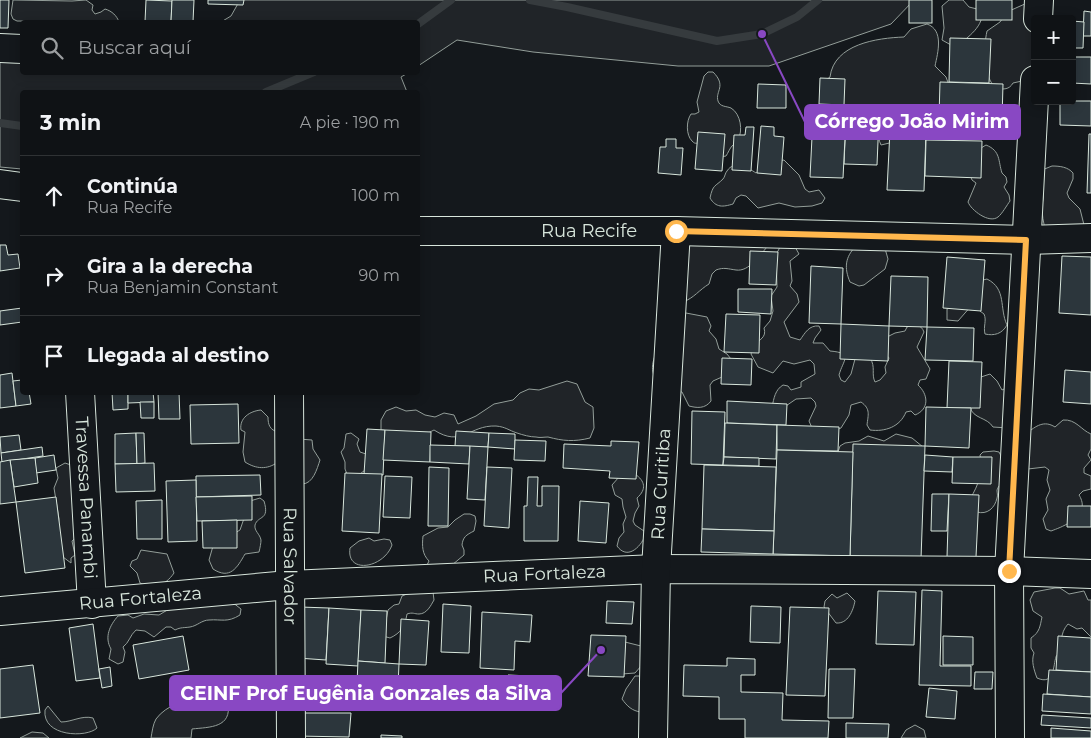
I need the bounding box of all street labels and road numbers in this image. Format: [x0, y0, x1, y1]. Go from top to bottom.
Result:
street label: Rua Recife [541, 220, 637, 242]
street label: Travessa Panambi [70, 416, 102, 580]
street label: Rua Curitiba [647, 428, 675, 541]
street label: Rua Salvador [279, 507, 301, 625]
street label: Rua Fortaleza [482, 560, 607, 588]
street label: Rua Fortaleza [78, 582, 203, 615]

